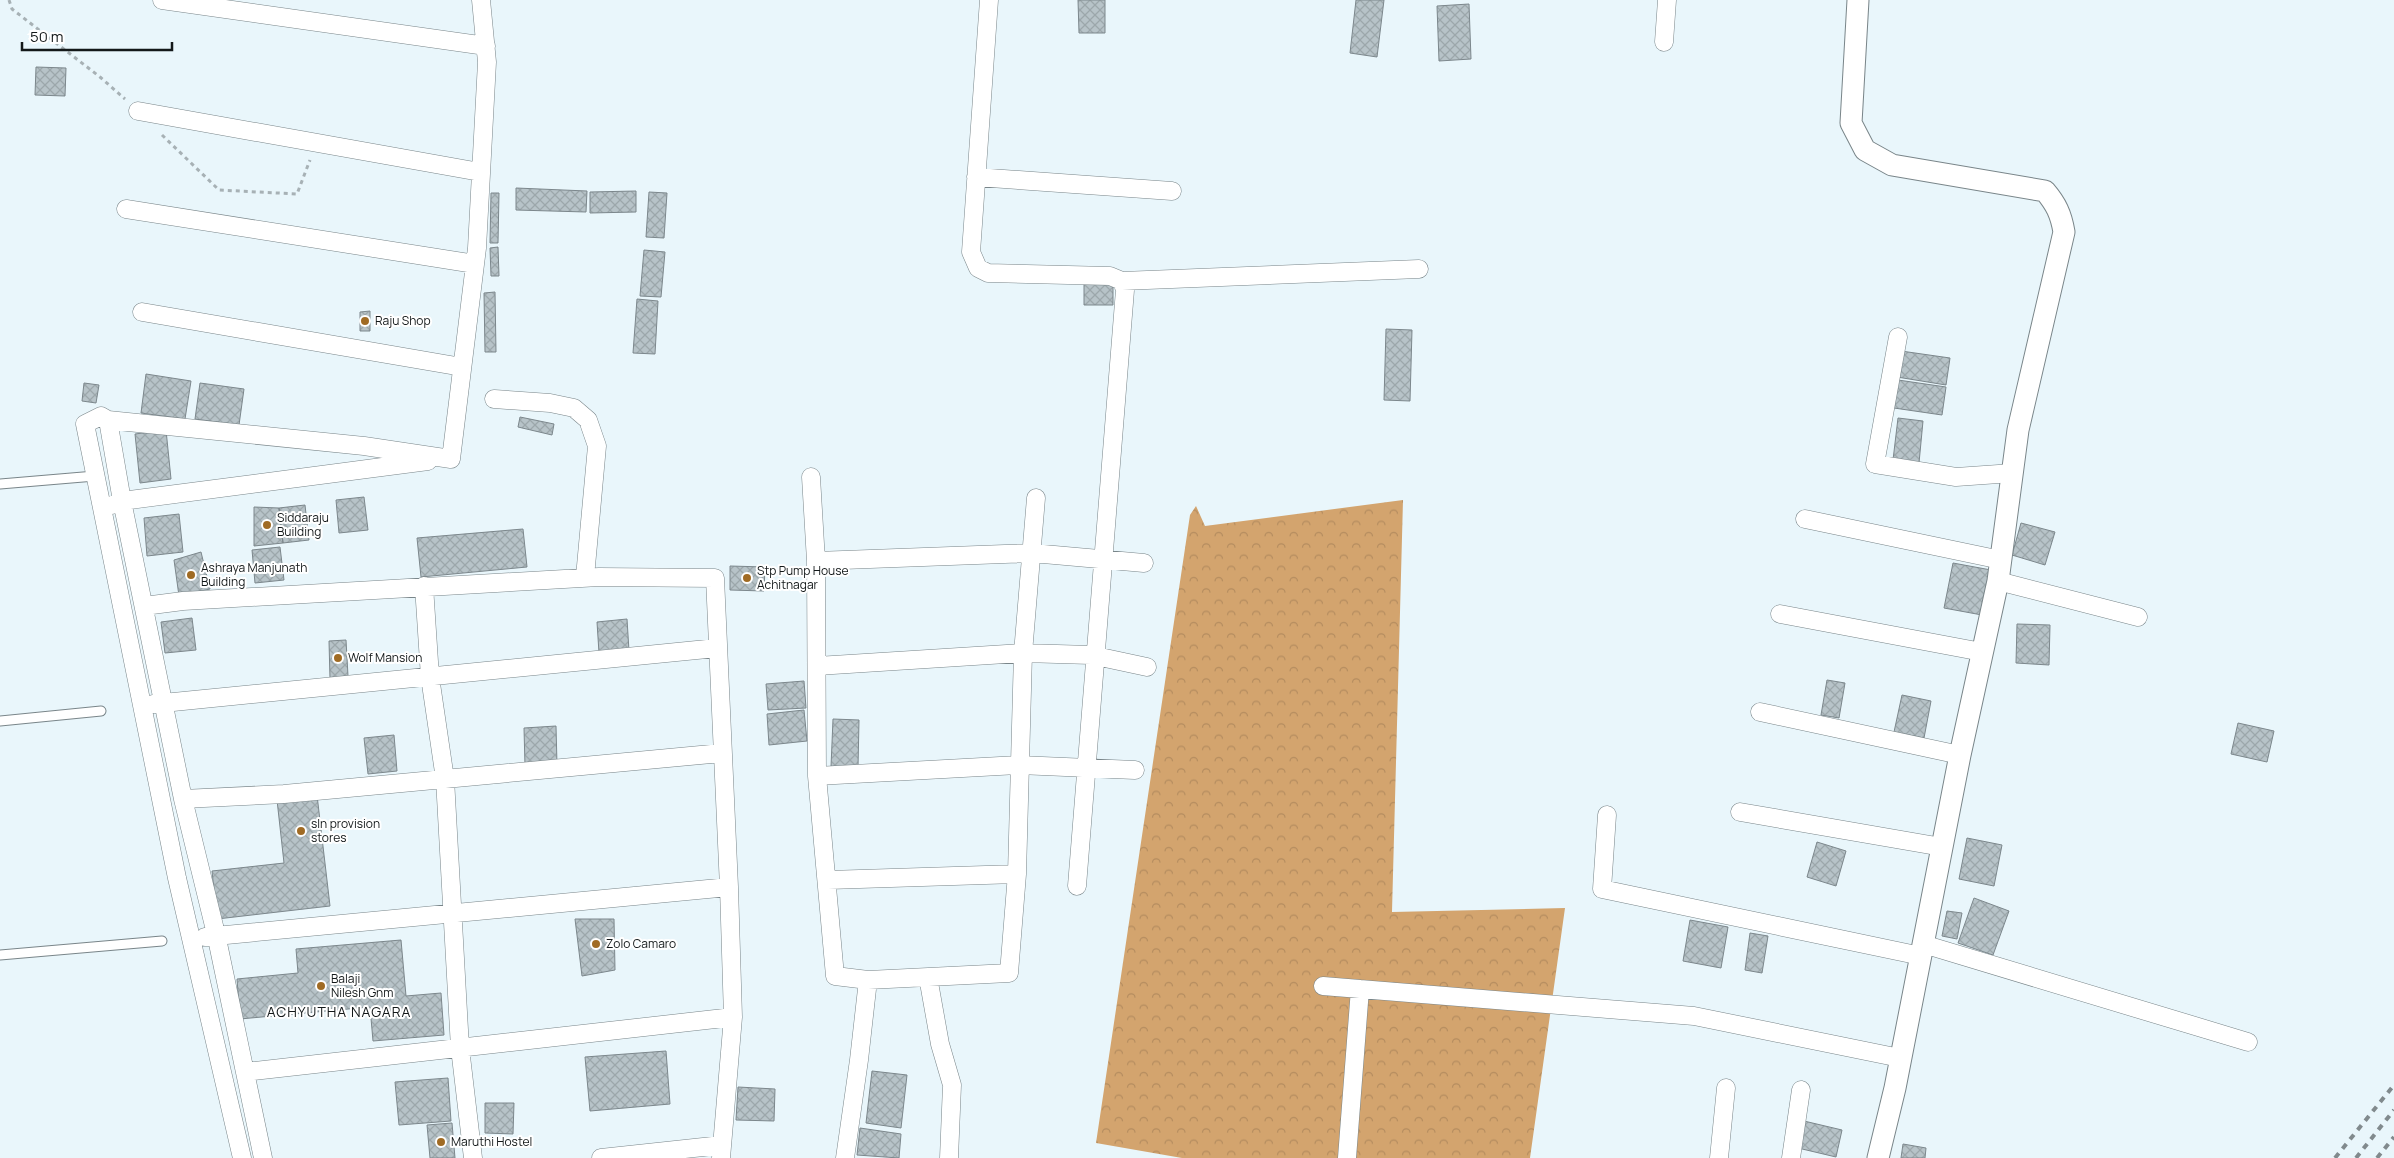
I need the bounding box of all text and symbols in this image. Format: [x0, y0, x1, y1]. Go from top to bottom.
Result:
scale bar [22, 20, 172, 52]
text: 50 m [30, 26, 64, 47]
place label: Raju Shop [375, 312, 431, 329]
marker: Raju Shop [359, 315, 371, 327]
place label: Siddaraju Building [277, 509, 329, 540]
marker: Siddaraju Building [261, 519, 273, 531]
place label: Ashraya Manjunath Building [201, 559, 307, 590]
place label: Stp Pump House Achitnagar [757, 562, 849, 593]
marker: Ashraya Manjunath Building [185, 569, 197, 581]
marker: Stp Pump House Achitnagar [741, 572, 753, 584]
place label: Wolf Mansion [348, 649, 422, 666]
marker: Wolf Mansion [332, 652, 344, 664]
place label: sln provision stores [311, 815, 380, 846]
marker: sln provision stores [295, 825, 307, 837]
place label: Zolo Camaro [606, 935, 676, 952]
marker: Zolo Camaro [590, 938, 602, 950]
place label: Balaji Nilesh Gnm [331, 970, 393, 1001]
marker: Balaji Nilesh Gnm [315, 980, 327, 992]
district label: ACHYUTHA NAGARA [267, 1002, 411, 1021]
place label: Maruthi Hostel [451, 1133, 532, 1150]
marker: Maruthi Hostel [435, 1136, 447, 1148]

